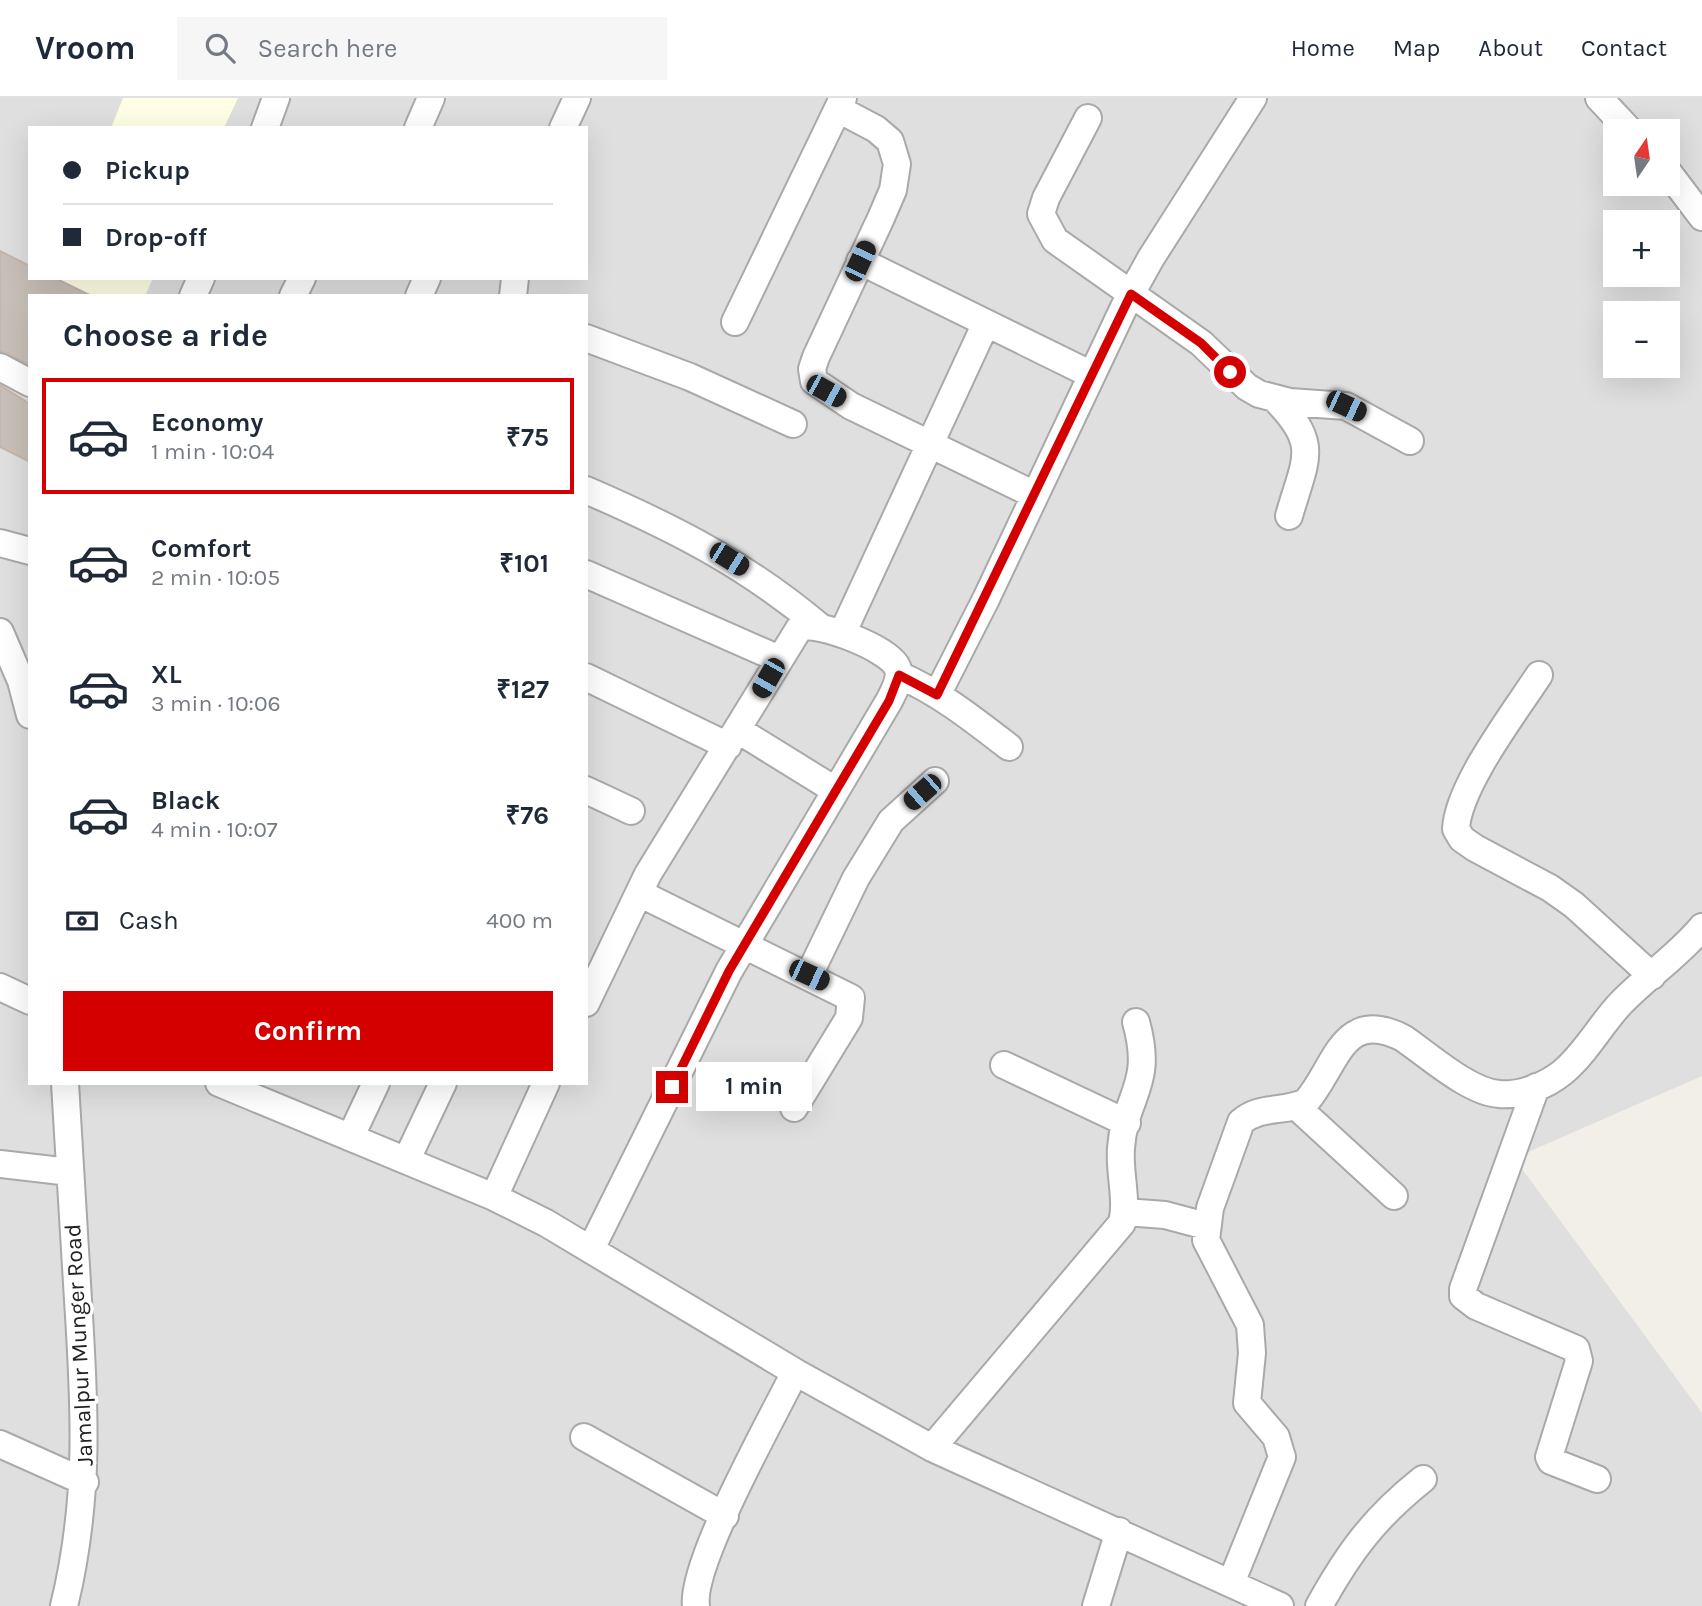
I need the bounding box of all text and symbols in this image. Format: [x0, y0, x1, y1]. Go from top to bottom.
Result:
search box [177, 17, 667, 80]
text: Vroom [35, 29, 135, 67]
icon: search [201, 29, 239, 67]
text: Search here [257, 33, 397, 64]
text: Home [1291, 34, 1355, 62]
text: Map [1393, 34, 1440, 62]
text: About [1478, 34, 1543, 62]
text: Contact [1581, 34, 1667, 62]
north arrow [1603, 119, 1680, 196]
map controls [1603, 119, 1680, 378]
text: Pickup [105, 155, 190, 186]
button: + [1603, 210, 1680, 287]
text: Drop-off [105, 222, 207, 253]
car [842, 238, 879, 284]
button: − [1603, 301, 1680, 378]
text: Choose a ride [63, 317, 268, 354]
route start [1214, 356, 1246, 388]
car [803, 372, 850, 410]
car [1323, 388, 1370, 424]
icon: car [67, 405, 130, 468]
text: Economy [151, 407, 263, 438]
text: ₹75 [506, 422, 549, 453]
text: 1 min · 10:04 [151, 438, 274, 465]
icon: car [67, 531, 130, 594]
text: Comfort [151, 533, 252, 564]
car [706, 539, 753, 579]
text: ₹101 [499, 548, 549, 579]
text: 2 min · 10:05 [151, 564, 280, 591]
car [749, 655, 788, 701]
icon: car [67, 657, 130, 720]
text: XL [151, 659, 182, 690]
text: ₹127 [496, 674, 549, 705]
text: 3 min · 10:06 [151, 690, 281, 717]
car [900, 770, 945, 814]
icon: car [67, 783, 130, 846]
text: Black [151, 785, 220, 816]
text: ₹76 [505, 800, 549, 831]
text: 4 min · 10:07 [151, 816, 278, 843]
icon: cash [63, 902, 101, 940]
text: Cash [119, 905, 179, 936]
text: 400 m [486, 907, 553, 934]
car [786, 957, 833, 993]
button: Confirm [63, 991, 553, 1071]
callout: 1 min [696, 1062, 812, 1112]
route end [656, 1071, 688, 1103]
text: 1 min [725, 1073, 783, 1100]
street label: Jamalpur Munger Road [59, 1223, 99, 1467]

